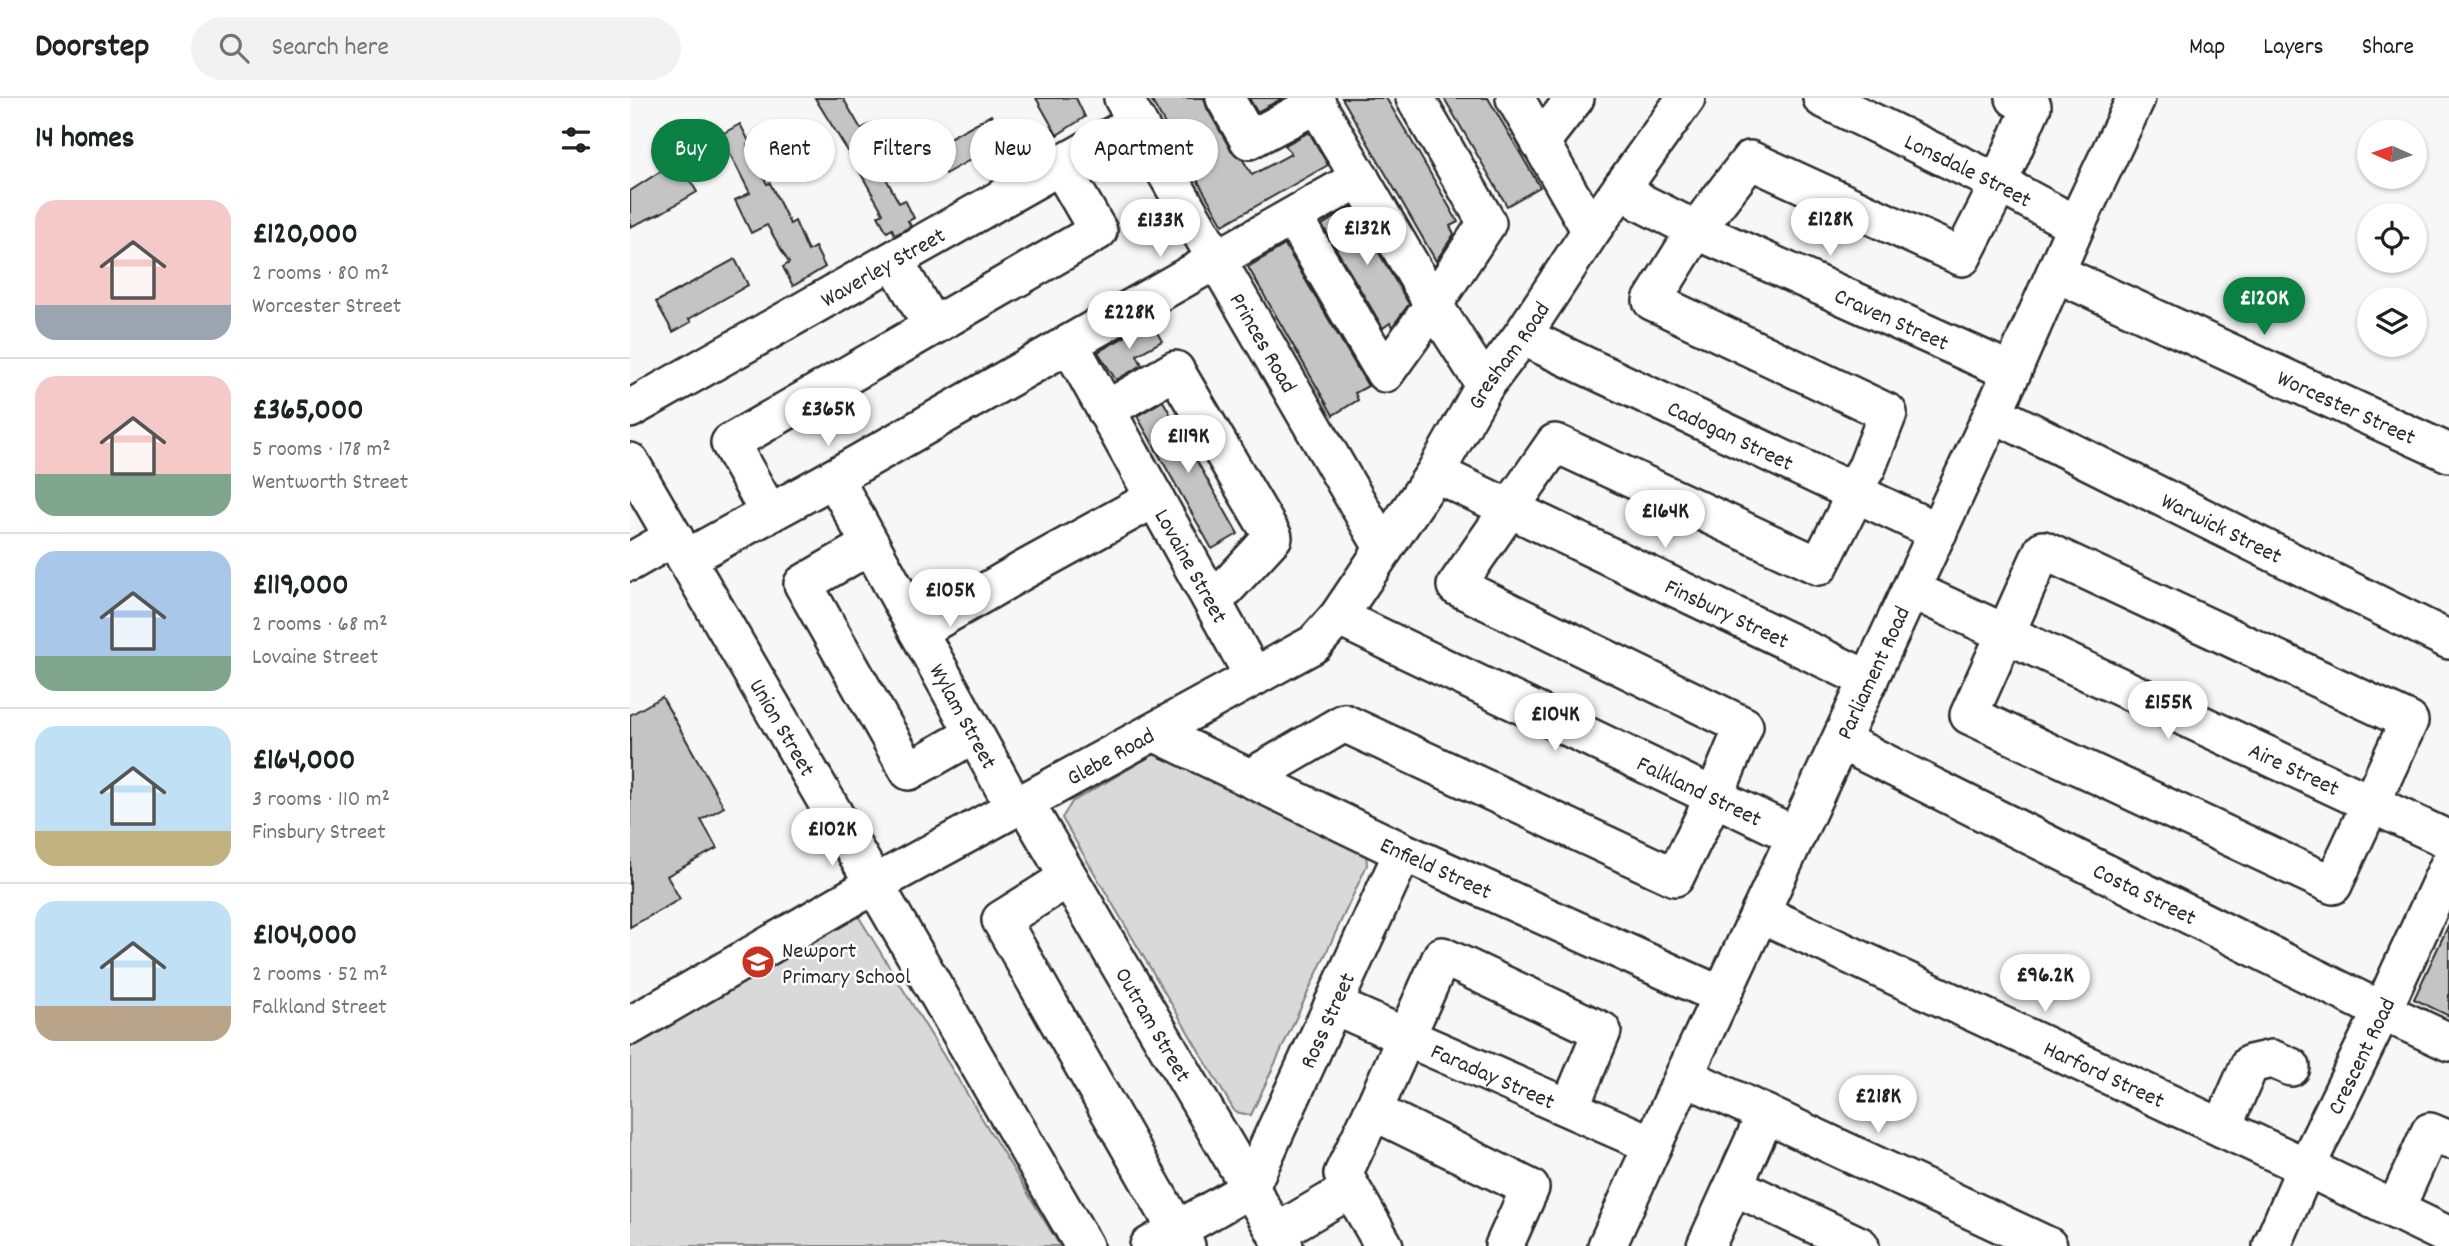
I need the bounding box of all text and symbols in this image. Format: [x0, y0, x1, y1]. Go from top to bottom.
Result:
search box [191, 17, 681, 80]
text: Doorstep [35, 25, 149, 72]
icon: search [215, 29, 253, 67]
text: Search here [271, 30, 389, 67]
text: Map [2189, 31, 2225, 65]
text: Layers [2263, 31, 2324, 65]
text: Share [2362, 31, 2414, 65]
text: 14 homes [35, 119, 134, 162]
chip: Buy [651, 119, 730, 182]
chip: Rent [744, 119, 835, 182]
chip: Filters [849, 119, 956, 182]
chip: New [970, 119, 1056, 182]
chip: Apartment [1070, 119, 1218, 182]
north arrow [2357, 119, 2427, 189]
map controls [2357, 119, 2427, 357]
icon: filters [557, 121, 595, 159]
street label: Lonsdale Street [1898, 127, 2037, 218]
pin: £128K [1781, 198, 1879, 258]
pin: £133K [1111, 200, 1209, 259]
button: locate [2357, 203, 2427, 273]
text: £128K [1807, 204, 1853, 237]
text: £133K [1136, 205, 1184, 238]
pin: £132K [1318, 208, 1416, 267]
text: £132K [1343, 213, 1391, 246]
text: £120,000 [252, 215, 358, 258]
street label: Waverley Street [816, 221, 952, 318]
icon: home [91, 228, 175, 312]
text: 2 rooms · 80 m² [252, 258, 389, 291]
pin: £120K [2215, 278, 2313, 337]
street label: Craven Street [1828, 281, 1953, 361]
text: £120K [2239, 283, 2289, 316]
street label: Princes Road [1219, 287, 1303, 400]
button: layers [2357, 287, 2427, 357]
text: Worcester Street [252, 291, 401, 324]
pin: £228K [1080, 292, 1178, 351]
street label: Gresham Road [1461, 296, 1560, 417]
text: £228K [1103, 297, 1155, 330]
street label: Worcester Street [2271, 363, 2420, 456]
pin: £365K [779, 388, 877, 448]
text: £365,000 [252, 391, 364, 434]
text: £365K [801, 394, 855, 427]
street label: Cadogan Street [1661, 394, 1798, 482]
icon: home [91, 404, 175, 488]
pin: £119K [1139, 416, 1237, 475]
text: £119K [1167, 421, 1209, 454]
text: 5 rooms · 178 m² [252, 434, 391, 467]
text: Wentworth Street [252, 467, 408, 500]
street label: Warwick Street [2154, 486, 2287, 574]
pin: £164K [1616, 490, 1714, 550]
text: £164K [1641, 496, 1689, 529]
street label: Lovaine Street [1144, 504, 1234, 630]
text: £119,000 [252, 566, 349, 609]
pin: £105K [901, 570, 999, 629]
street label: Finsbury Street [1658, 572, 1793, 659]
text: £105K [925, 575, 975, 608]
icon: home [91, 579, 175, 663]
street label: Parliament Road [1830, 602, 1921, 746]
text: 2 rooms · 68 m² [252, 609, 388, 642]
text: Lovaine Street [252, 642, 378, 675]
street label: Wylam Street [919, 659, 1004, 776]
street label: Union Street [739, 674, 822, 784]
pin: £155K [2119, 682, 2217, 741]
text: £155K [2144, 687, 2192, 720]
pin: £104K [1506, 694, 1604, 753]
text: £104K [1530, 699, 1580, 732]
street label: Glebe Road [1062, 721, 1162, 796]
street label: Aire Street [2242, 736, 2344, 807]
text: £164,000 [252, 741, 355, 784]
street label: Falkland Street [1630, 749, 1766, 837]
icon: home [91, 754, 175, 838]
text: 3 rooms · 110 m² [252, 784, 390, 817]
pin: £102K [783, 808, 881, 868]
text: £102K [807, 814, 857, 847]
text: Finsbury Street [252, 817, 386, 850]
street label: Enfield Street [1374, 830, 1496, 910]
street label: Costa Street [2086, 856, 2201, 936]
text: £104,000 [252, 916, 357, 959]
icon: home [91, 929, 175, 1013]
place label: Newport Primary School [782, 936, 911, 995]
school or university icon: Newport Primary School [739, 943, 777, 981]
pin: £96.2K [1988, 954, 2102, 1014]
text: 2 rooms · 52 m² [252, 959, 388, 992]
text: £96.2K [2016, 960, 2074, 993]
street label: Outram Street [1105, 962, 1198, 1089]
street label: Ross Street [1293, 968, 1366, 1075]
text: Falkland Street [252, 992, 387, 1025]
street label: Crescent Road [2321, 993, 2406, 1121]
street label: Harford Street [2037, 1034, 2169, 1119]
street label: Faraday Street [1425, 1037, 1559, 1120]
pin: £218K [1829, 1076, 1927, 1135]
text: £218K [1855, 1081, 1901, 1114]

